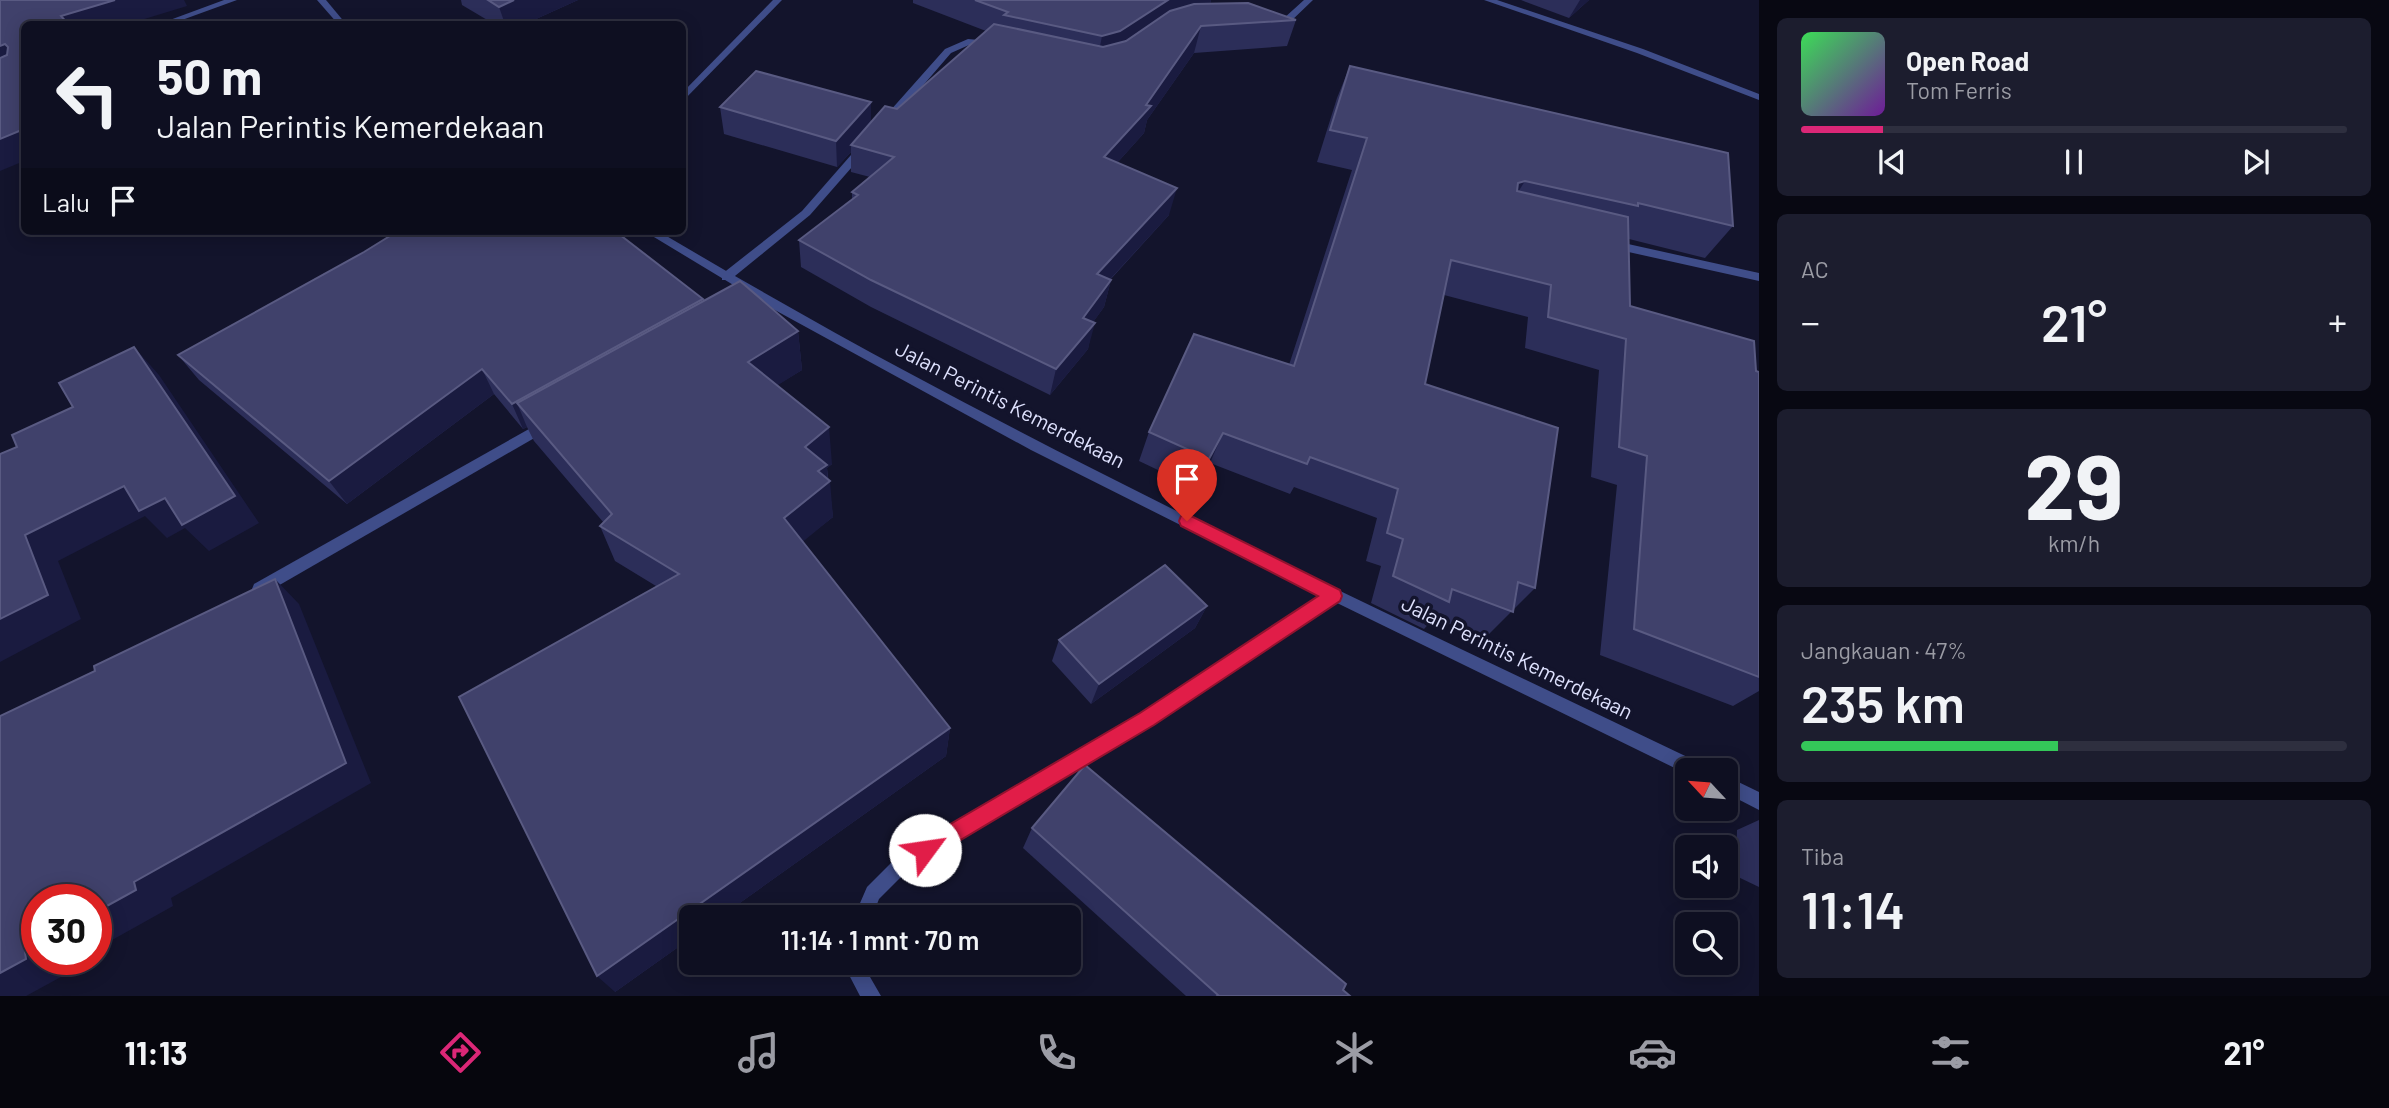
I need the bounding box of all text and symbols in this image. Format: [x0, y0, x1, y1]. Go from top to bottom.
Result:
text: Open Road [1906, 45, 2029, 76]
text: 50 m [157, 46, 262, 105]
icon: left [42, 49, 133, 140]
text: Tom Ferris [1906, 76, 2012, 104]
text: Jalan Perintis Kemerdekaan [157, 106, 544, 144]
icon: previous [1873, 143, 1911, 181]
icon: pause [2055, 143, 2093, 181]
icon: next [2237, 143, 2275, 181]
icon: arrive [104, 182, 142, 220]
text: Lalu [42, 186, 90, 217]
text: AC [1801, 255, 1829, 283]
text: 21° [2041, 290, 2107, 352]
text: − [1801, 298, 1820, 344]
text: + [2328, 298, 2347, 344]
street label: Jalan Perintis Kemerdekaan [892, 335, 1130, 473]
text: 29 [2024, 429, 2124, 538]
pin [1157, 449, 1217, 521]
icon: arrive [1168, 460, 1206, 498]
text: km/h [2048, 529, 2100, 557]
street label: Jalan Perintis Kemerdekaan [1398, 590, 1637, 724]
text: Jangkauan · 47% [1801, 636, 1967, 664]
text: 235 km [1801, 671, 1965, 733]
north arrow [1675, 758, 1738, 821]
map controls [1675, 758, 1738, 975]
position arrow [888, 813, 962, 887]
button: sound [1675, 835, 1738, 898]
text: Tiba [1801, 842, 1844, 870]
text: 11:14 [1801, 877, 1905, 939]
speed limit sign: 30 [21, 884, 112, 975]
button: search [1675, 912, 1738, 975]
text: 11:14 · 1 mnt · 70 m [781, 924, 979, 955]
icon: directions [436, 1028, 485, 1077]
icon: music [734, 1028, 783, 1077]
icon: phone [1032, 1028, 1081, 1077]
icon: climate [1330, 1028, 1379, 1077]
icon: car [1628, 1028, 1677, 1077]
icon: filters [1926, 1028, 1975, 1077]
text: 11:13 [124, 1033, 188, 1071]
text: 21° [2223, 1033, 2265, 1071]

